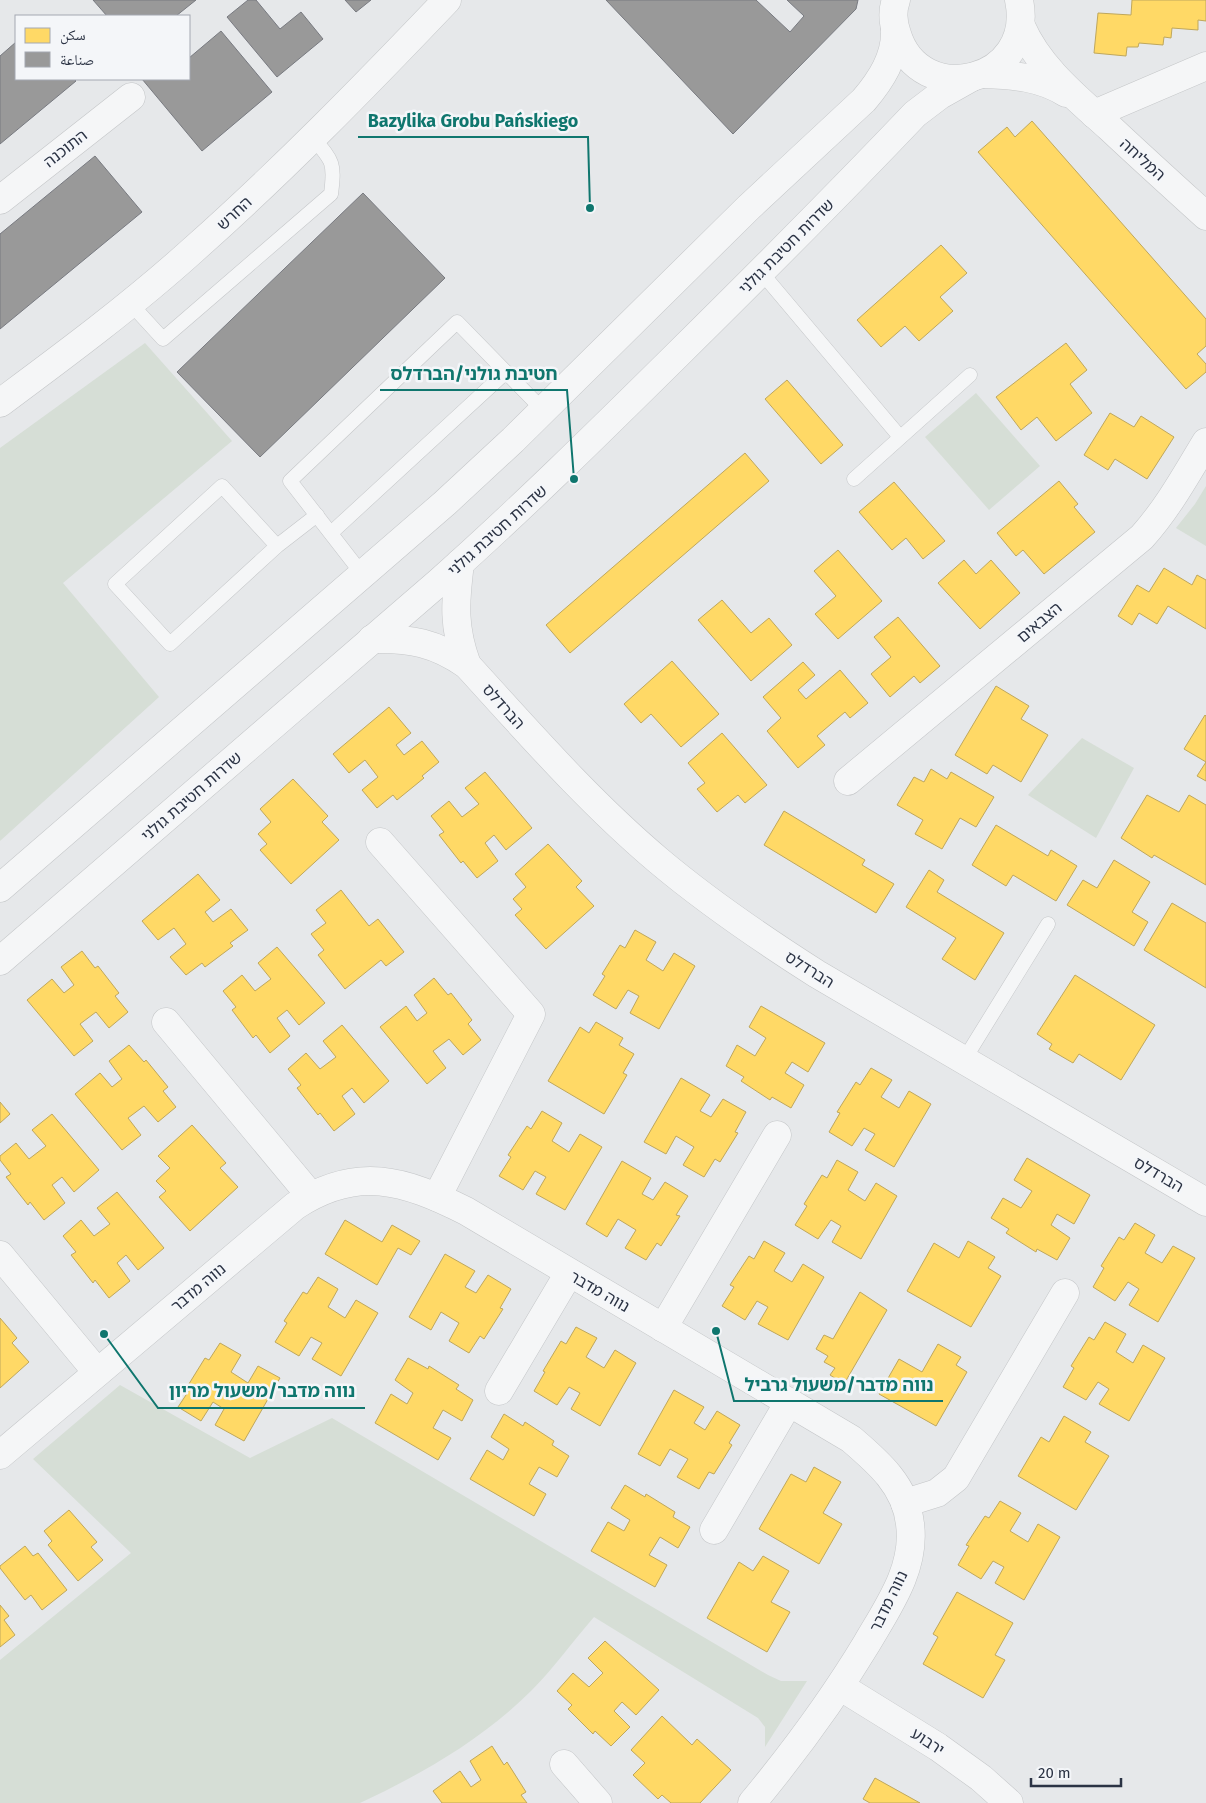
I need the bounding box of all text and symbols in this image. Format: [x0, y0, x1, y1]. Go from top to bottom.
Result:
legend [15, 15, 190, 80]
text: سكن [60, 26, 86, 45]
text: صناعة [60, 51, 94, 69]
callout: Bazylika Grobu Pańskiego [358, 104, 588, 137]
text: Bazylika Grobu Pańskiego [368, 110, 578, 132]
street label: התוכנה [40, 125, 91, 171]
street label: המליחה [1116, 134, 1169, 185]
street label: החרש [213, 193, 256, 234]
street label: שדרות חטיבת גולני [735, 195, 838, 298]
callout: חטיבת גולני/הברדלס [380, 357, 567, 390]
text: חטיבת גולני/הברדלס [390, 363, 558, 385]
street label: שדרות חטיבת גולני [444, 481, 551, 580]
street label: הצבאים [1013, 598, 1066, 647]
street label: הברדלס [478, 680, 529, 733]
street label: שדרות חטיבת גולני [137, 748, 245, 845]
street label: הברדלס [782, 947, 838, 992]
street label: הברדלס [1131, 1153, 1187, 1196]
street label: נווה מדבר [167, 1259, 230, 1316]
street label: נווה מדבר [567, 1267, 633, 1316]
callout: נווה מדבר/משעול גרביל [734, 1368, 943, 1401]
text: נווה מדבר/משעול גרביל [745, 1374, 934, 1396]
callout: נווה מדבר/משעול מריון [158, 1375, 365, 1408]
text: נווה מדבר/משעול מריון [169, 1380, 355, 1402]
street label: נווה מדבר [866, 1568, 911, 1635]
street label: ירבוע [908, 1724, 948, 1759]
scale bar [1031, 1756, 1121, 1788]
text: 20 m [1038, 1764, 1071, 1782]

